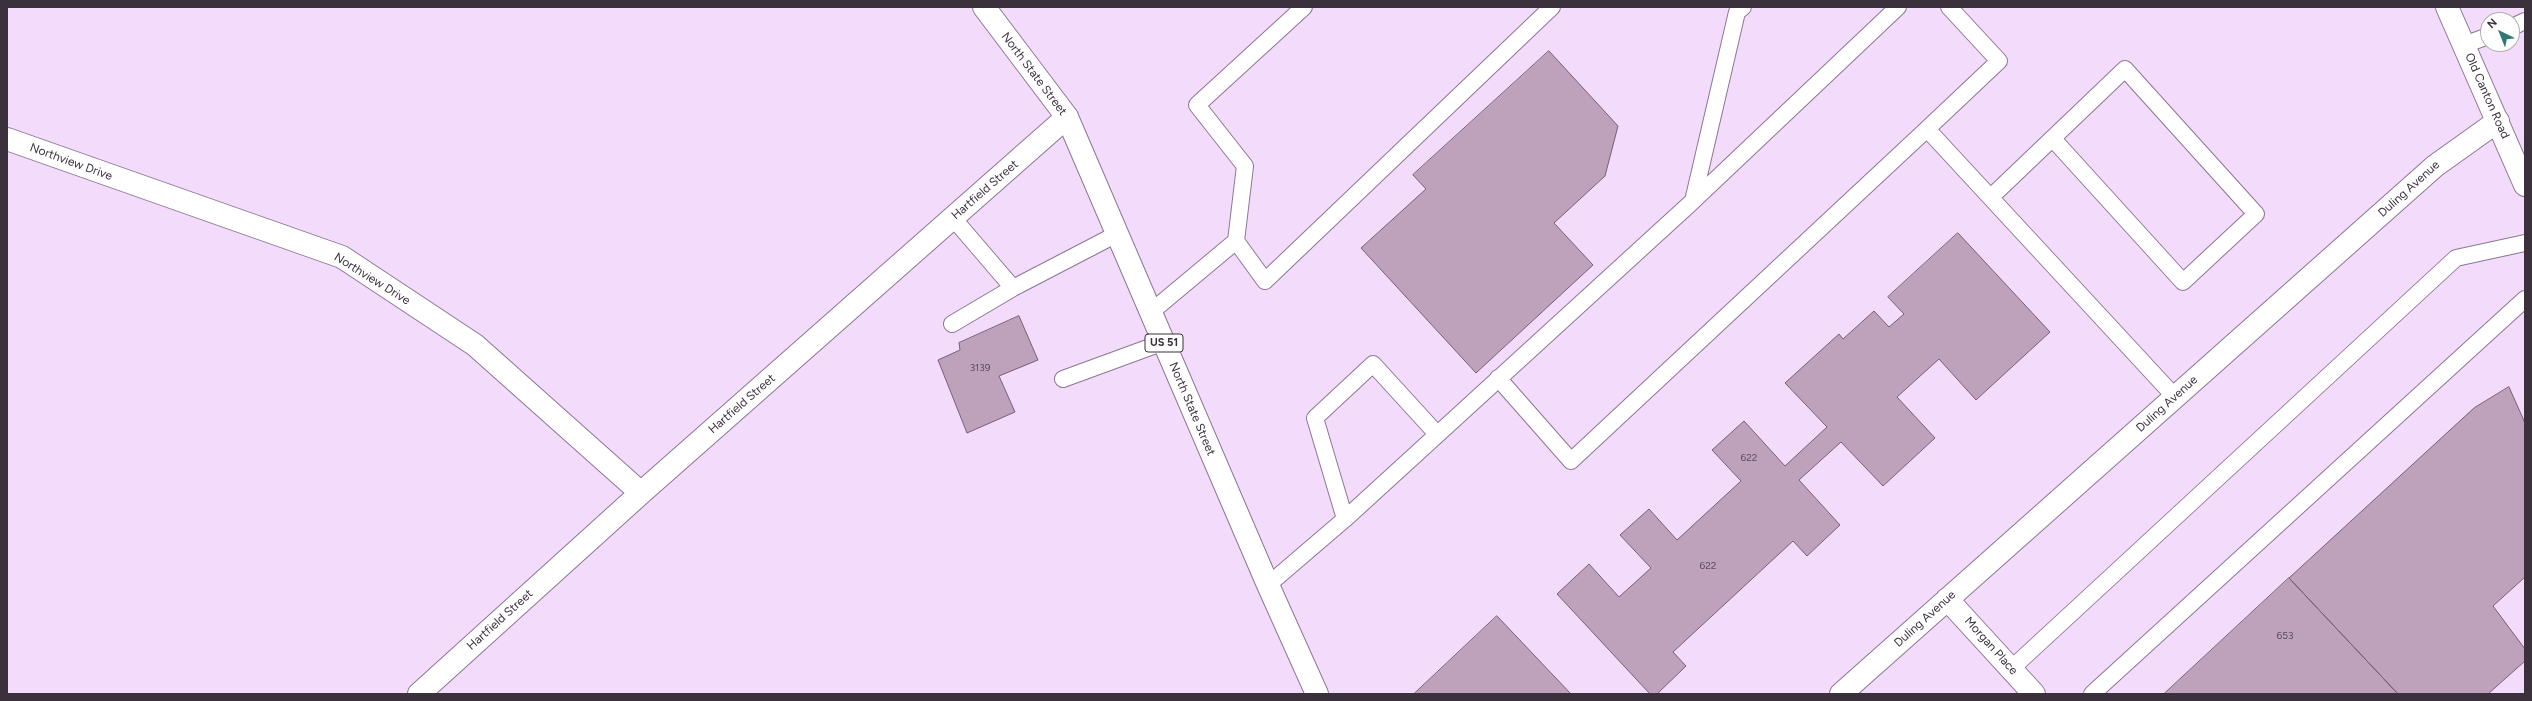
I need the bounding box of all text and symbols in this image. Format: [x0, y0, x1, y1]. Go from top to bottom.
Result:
north arrow [2480, 12, 2520, 52]
text: N [2485, 16, 2500, 31]
street label: North State Street [998, 30, 1070, 118]
street label: Old Canton Road [2462, 51, 2512, 141]
street label: Northview Drive [28, 140, 114, 184]
street label: Hartfield Street [949, 157, 1021, 223]
street label: Duling Avenue [2375, 158, 2443, 220]
street label: Northview Drive [331, 250, 413, 308]
road number: US 51 [1145, 334, 1183, 352]
street label: North State Street [1166, 360, 1218, 458]
house number: 3139 [970, 362, 990, 374]
street label: Hartfield Street [706, 371, 778, 437]
street label: Duling Avenue [2133, 373, 2201, 435]
house number: 622 [1741, 452, 1757, 464]
house number: 622 [1700, 560, 1716, 572]
street label: Hartfield Street [464, 587, 536, 653]
street label: Duling Avenue [1891, 588, 1959, 650]
street label: Morgan Place [1961, 614, 2021, 678]
house number: 653 [2277, 630, 2293, 642]

